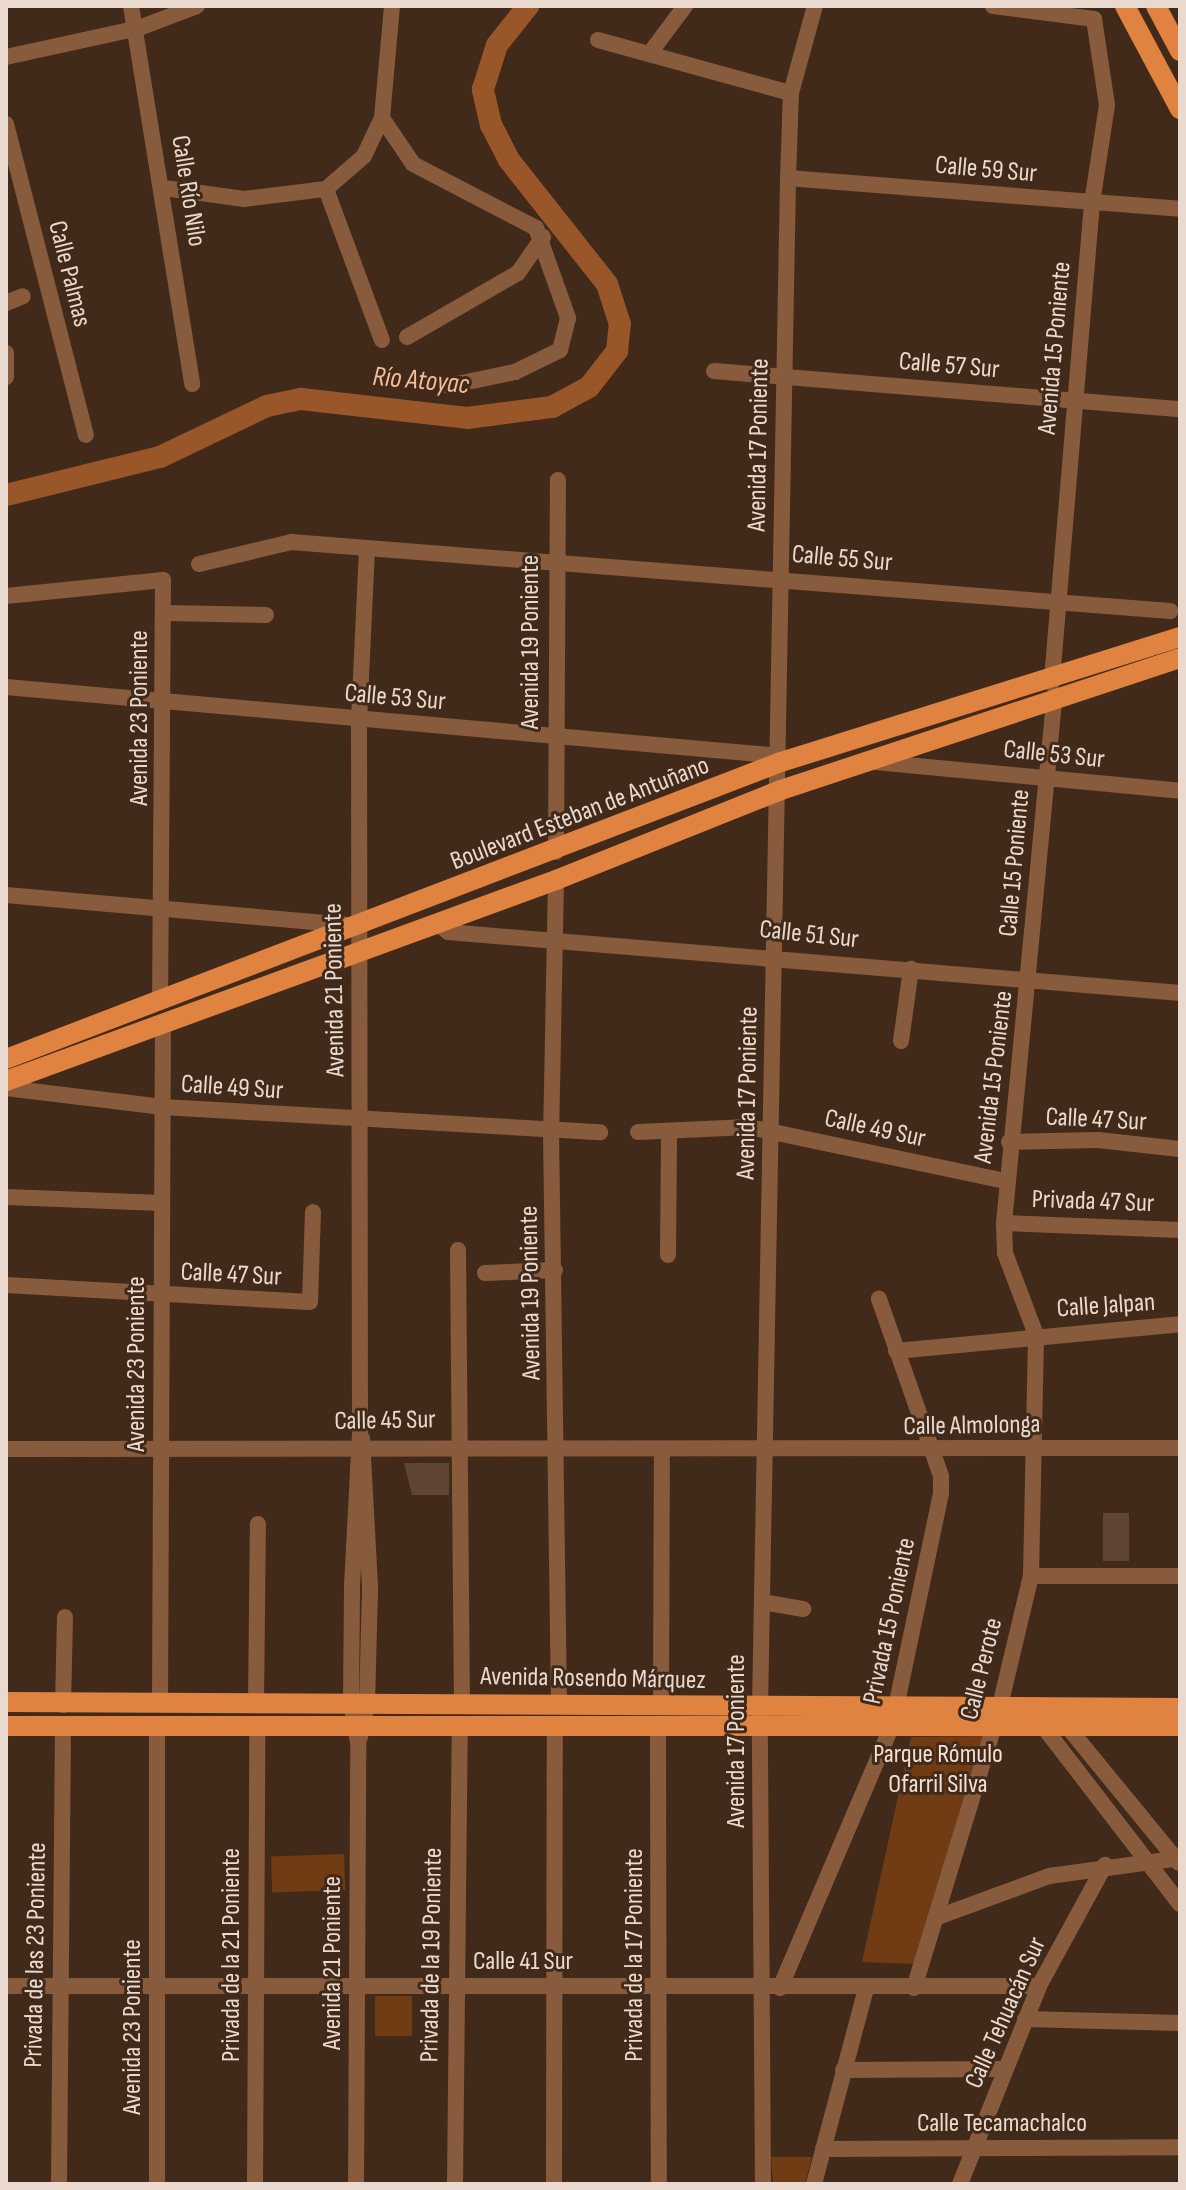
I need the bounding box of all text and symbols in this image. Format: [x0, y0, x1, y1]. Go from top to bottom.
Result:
street label: Calle Río Nilo [164, 133, 212, 249]
street label: Calle 59 Sur [934, 150, 1038, 190]
street label: Calle Palmas [41, 218, 97, 330]
street label: Avenida 15 Poniente [1032, 260, 1078, 436]
street label: Calle 57 Sur [897, 346, 1001, 386]
street label: Avenida 17 Poniente [742, 358, 776, 532]
water label: Río Atoyac [371, 360, 471, 402]
street label: Calle 55 Sur [790, 539, 894, 579]
street label: Avenida 19 Poniente [515, 555, 547, 729]
street label: Avenida 23 Poniente [124, 630, 156, 806]
street label: Calle 53 Sur [343, 678, 447, 718]
street label: Calle 53 Sur [1002, 734, 1106, 776]
street label: Boulevard Esteban de Antuñano [446, 750, 714, 878]
street label: Calle 15 Poniente [993, 788, 1037, 938]
street label: Avenida 21 Poniente [318, 903, 352, 1077]
street label: Calle 51 Sur [758, 914, 860, 956]
street label: Avenida 15 Poniente [968, 989, 1020, 1165]
street label: Avenida 17 Poniente [731, 1006, 765, 1180]
street label: Calle 49 Sur [180, 1069, 284, 1107]
street label: Calle 47 Sur [1045, 1102, 1147, 1138]
street label: Calle 49 Sur [822, 1103, 928, 1155]
street label: Privada 47 Sur [1031, 1184, 1155, 1220]
street label: Avenida 19 Poniente [514, 1205, 548, 1381]
street label: Calle 47 Sur [180, 1257, 282, 1293]
street label: Avenida 23 Poniente [121, 1276, 153, 1452]
street label: Calle Jalpan [1056, 1287, 1156, 1325]
street label: Calle 45 Sur [334, 1405, 436, 1437]
street label: Calle Almolonga [903, 1409, 1041, 1443]
street label: Privada 15 Poniente [857, 1535, 923, 1707]
street label: Calle Perote [954, 1615, 1010, 1723]
street label: Avenida 17 Poniente [721, 1654, 753, 1828]
street label: Avenida Rosendo Márquez [480, 1661, 706, 1697]
park label: Parque Rómulo Ofarril Silva [873, 1739, 1003, 1800]
street label: Privada de las 23 Poniente [18, 1842, 54, 2068]
street label: Privada de la 19 Poniente [415, 1847, 449, 2063]
street label: Privada de la 21 Poniente [216, 1848, 248, 2062]
street label: Privada de la 17 Poniente [619, 1848, 651, 2062]
street label: Avenida 21 Poniente [317, 1876, 349, 2050]
street label: Calle Tehuacán Sur [959, 1932, 1053, 2094]
street label: Avenida 23 Poniente [117, 1939, 149, 2115]
street label: Calle 41 Sur [473, 1946, 573, 1978]
street label: Calle Tecamachalco [917, 2108, 1087, 2140]

